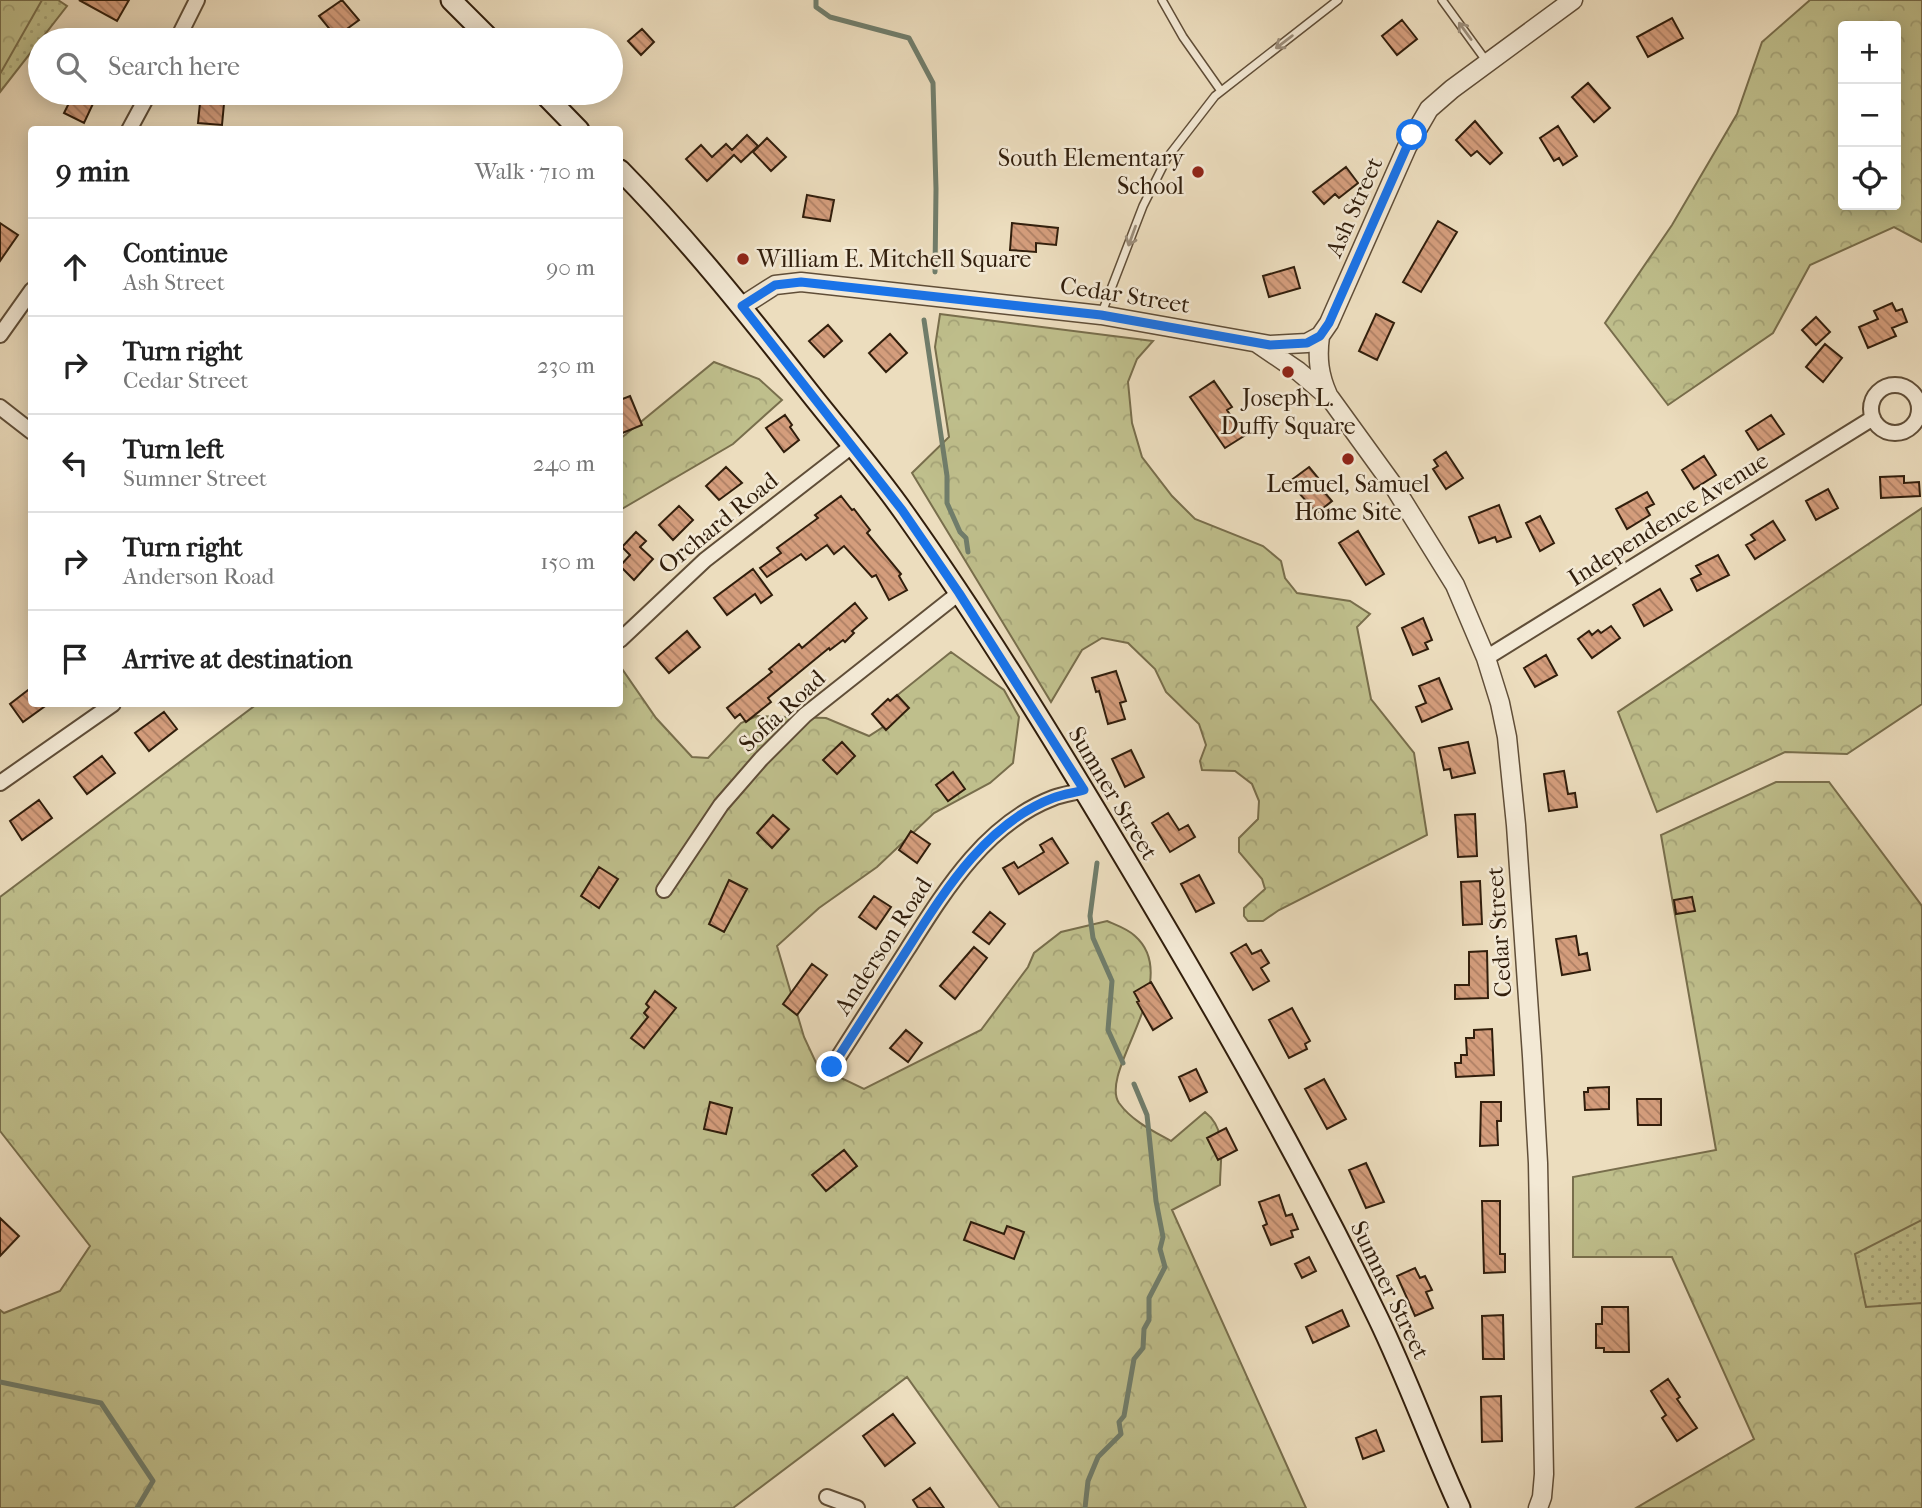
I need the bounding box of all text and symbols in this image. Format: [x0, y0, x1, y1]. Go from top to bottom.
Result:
map controls [1838, 21, 1901, 210]
button: + [1838, 21, 1901, 84]
one-way arrow [1458, 22, 1472, 41]
search box [28, 28, 623, 105]
one-way arrow [1275, 34, 1294, 49]
icon: search [52, 48, 90, 86]
text: Search here [108, 51, 240, 82]
button: − [1838, 84, 1901, 147]
route start [1396, 119, 1427, 150]
place label: South Elementary School [998, 144, 1185, 200]
button: locate [1838, 147, 1901, 210]
street label: Ash Street [1319, 152, 1389, 262]
text: 9 min [56, 154, 129, 189]
text: Walk · 710 m [475, 158, 595, 185]
marker: South Elementary School [1190, 164, 1206, 180]
one-way arrow [1125, 225, 1137, 247]
text: Continue [123, 238, 228, 269]
place label: William E. Mitchell Square [756, 245, 1032, 273]
icon: ahead [56, 248, 94, 286]
marker: William E. Mitchell Square [735, 251, 751, 267]
text: 90 m [546, 254, 595, 281]
text: Ash Street [123, 269, 225, 296]
street label: Cedar Street [1058, 271, 1192, 319]
text: Turn right [123, 336, 243, 367]
icon: right [56, 346, 94, 384]
text: 230 m [537, 352, 595, 379]
marker: Joseph L. Duffy Square [1280, 364, 1296, 380]
text: Cedar Street [123, 367, 248, 394]
place label: Joseph L. Duffy Square [1220, 384, 1356, 440]
text: Turn left [123, 434, 224, 465]
icon: left [56, 444, 94, 482]
street label: Independence Avenue [1563, 446, 1773, 592]
text: 240 m [533, 450, 595, 477]
marker: Lemuel, Samuel Home Site [1340, 451, 1356, 467]
text: Sumner Street [123, 465, 267, 492]
street label: Orchard Road [653, 466, 784, 580]
place label: Lemuel, Samuel Home Site [1266, 470, 1430, 526]
text: Turn right [123, 532, 243, 563]
icon: right [56, 542, 94, 580]
text: 150 m [540, 548, 595, 575]
text: Anderson Road [123, 563, 274, 590]
icon: arrive [56, 640, 94, 678]
text: Arrive at destination [123, 644, 353, 675]
street label: Sofia Road [733, 663, 832, 758]
street label: Sumner Street [1062, 721, 1164, 865]
street label: Cedar Street [1480, 865, 1518, 998]
street label: Anderson Road [828, 871, 938, 1021]
route end [816, 1051, 847, 1082]
street label: Sumner Street [1344, 1216, 1436, 1364]

